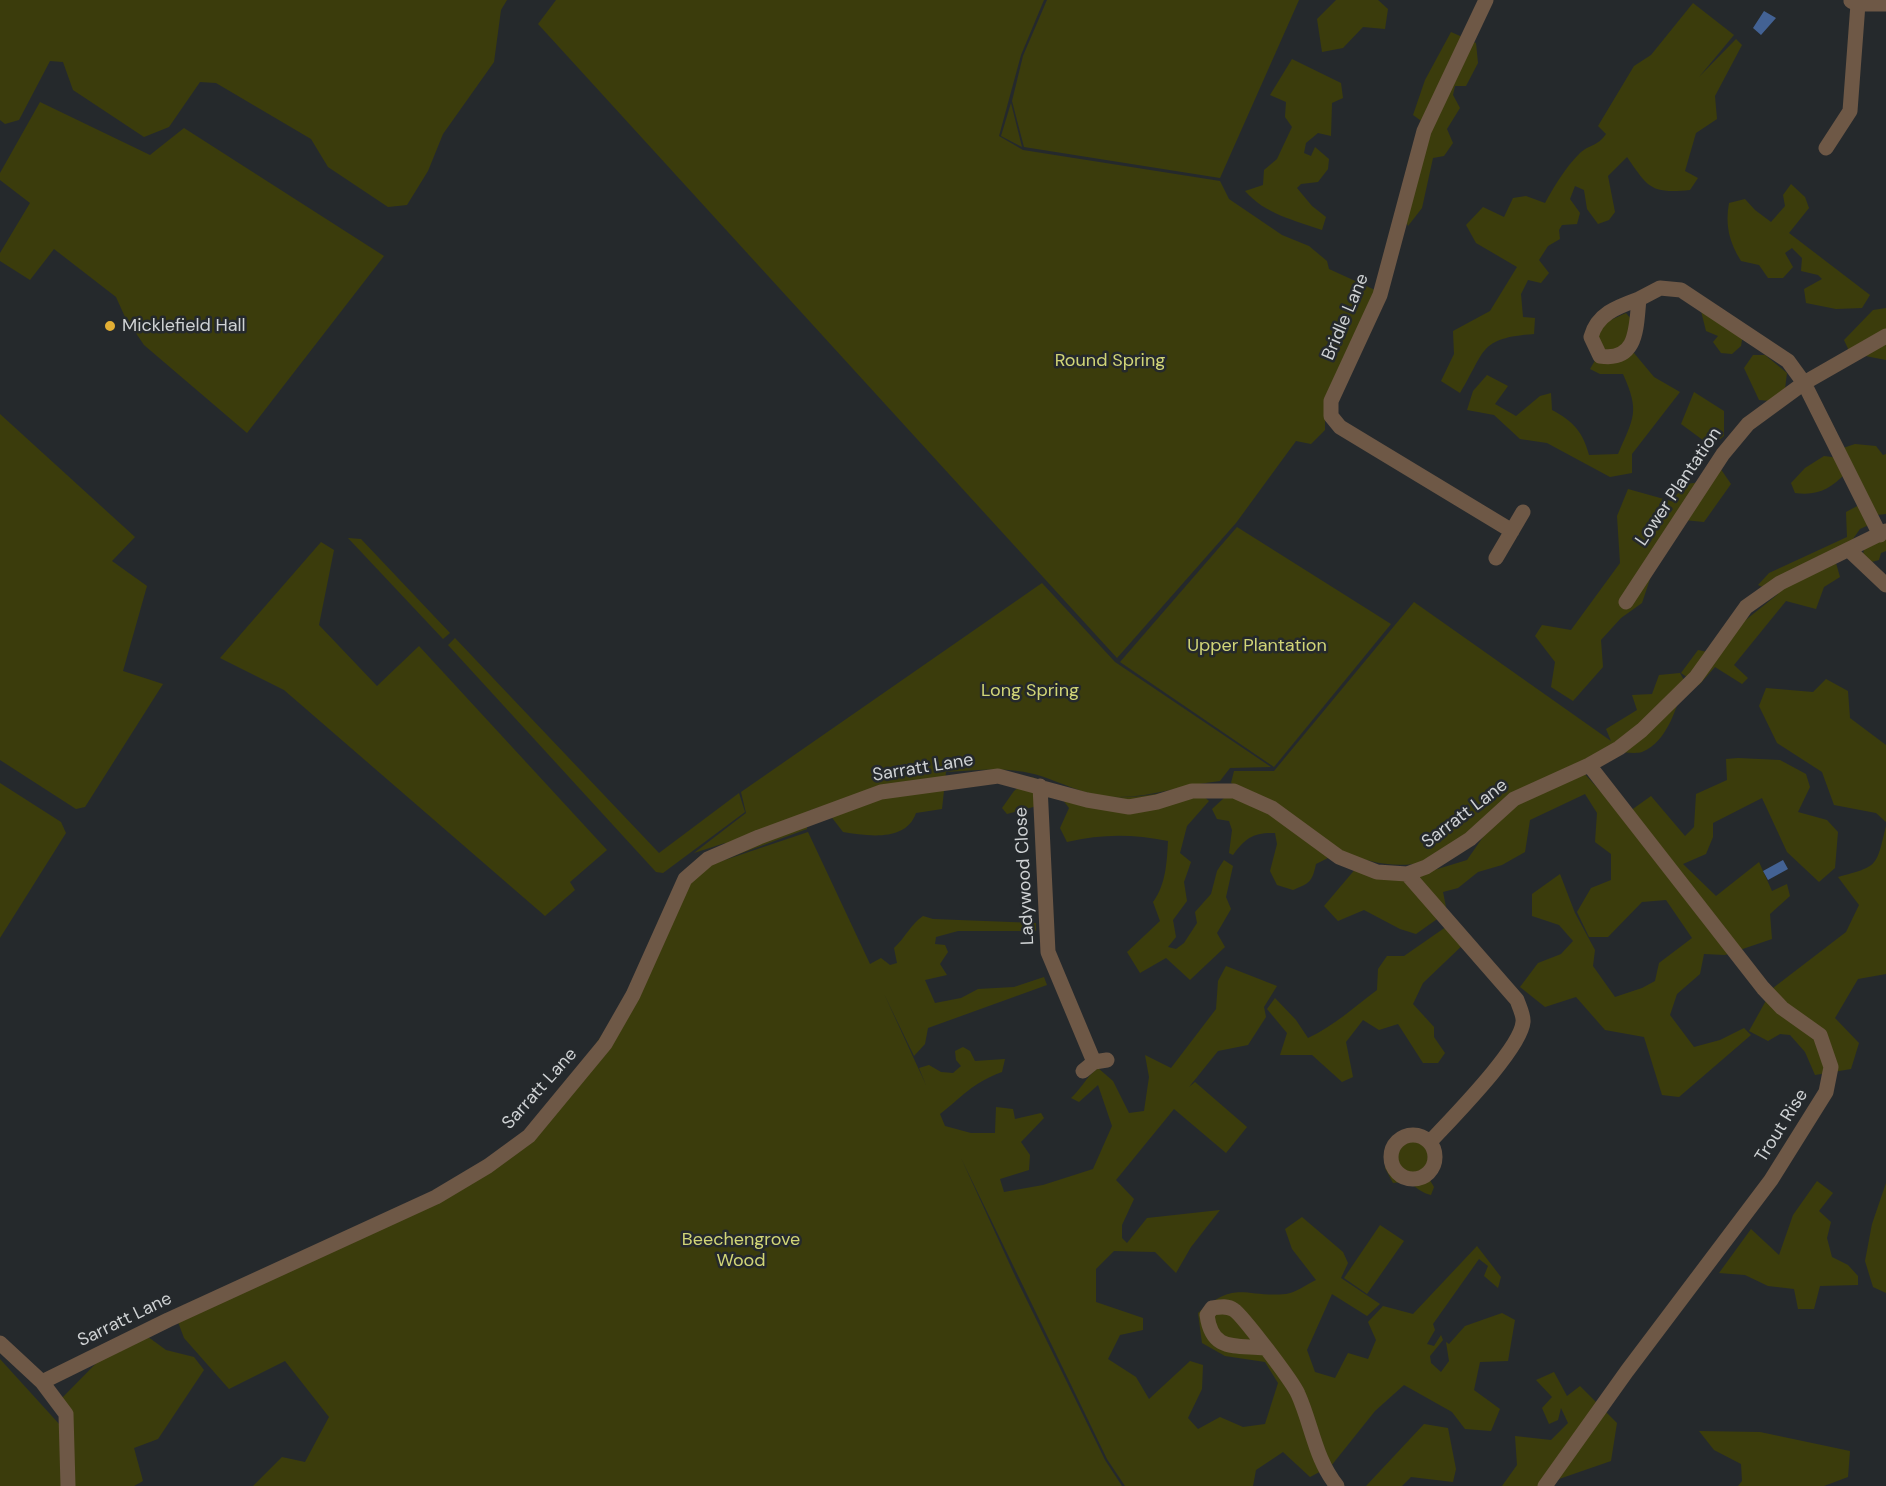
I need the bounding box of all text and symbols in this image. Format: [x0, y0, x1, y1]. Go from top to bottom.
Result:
street label: Bridle Lane [1318, 270, 1374, 364]
place label: Micklefield Hall [122, 315, 246, 337]
marker: Micklefield Hall [103, 319, 117, 333]
park label: Round Spring [1055, 350, 1165, 372]
street label: Lower Plantation [1631, 424, 1727, 550]
park label: Upper Plantation [1187, 635, 1327, 657]
park label: Long Spring [981, 680, 1079, 702]
street label: Sarratt Lane [871, 749, 975, 787]
street label: Sarratt Lane [1418, 775, 1512, 853]
street label: Ladywood Close [1011, 806, 1039, 946]
street label: Sarratt Lane [498, 1044, 582, 1134]
street label: Trout Rise [1751, 1085, 1813, 1167]
park label: Beechengrove Wood [682, 1229, 800, 1272]
street label: Sarratt Lane [75, 1288, 175, 1352]

